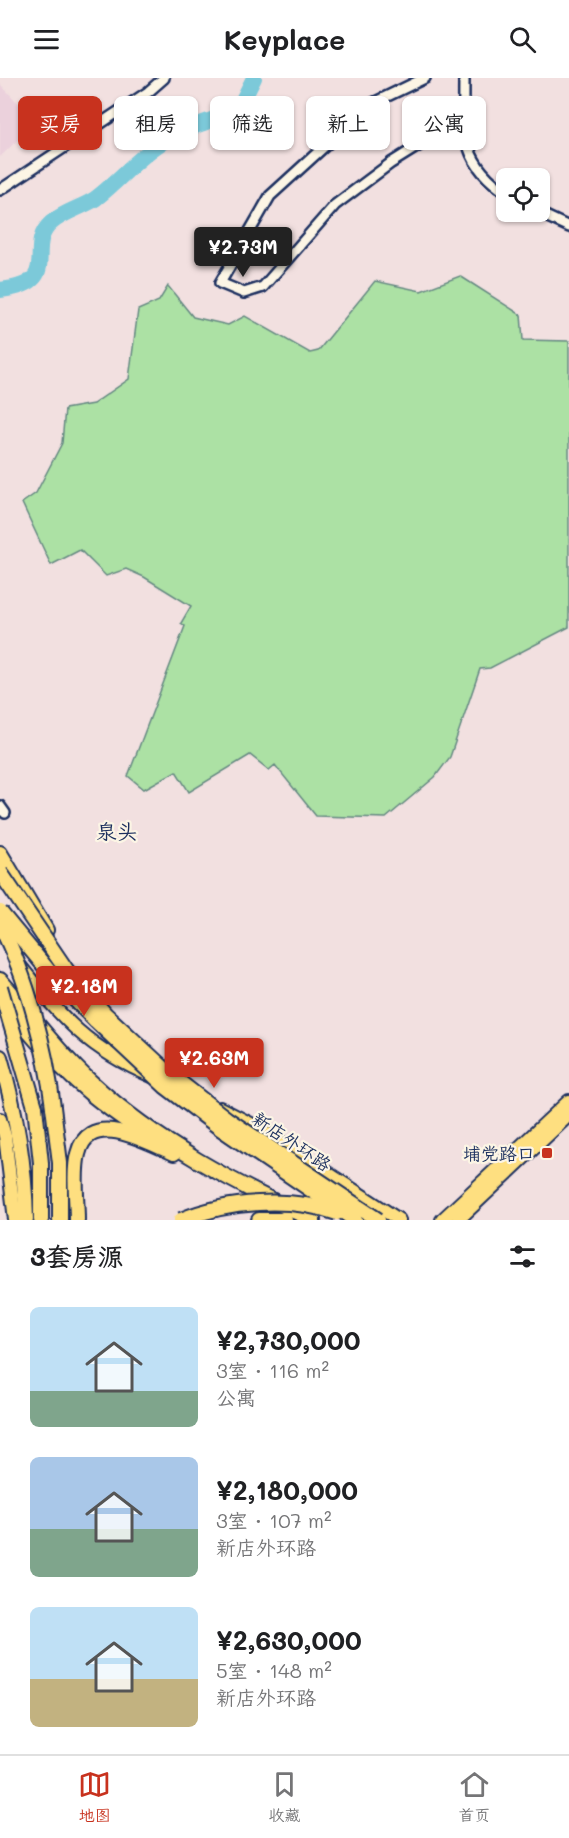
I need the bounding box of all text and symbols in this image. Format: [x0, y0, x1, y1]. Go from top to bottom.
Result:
text: Keyplace [224, 22, 345, 57]
icon: menu [30, 23, 63, 56]
icon: search [506, 23, 539, 56]
chip: 买房 [18, 96, 102, 150]
chip: 租房 [114, 96, 198, 150]
chip: 筛选 [210, 96, 294, 150]
chip: 新上 [306, 96, 390, 150]
chip: 公寓 [402, 96, 486, 150]
map controls [496, 168, 550, 222]
button: locate [496, 168, 550, 222]
pin: ¥2.73M [194, 227, 292, 278]
text: ¥2.73M [208, 233, 278, 259]
district label: 泉头 [96, 817, 138, 844]
pin: ¥2.18M [35, 966, 133, 1017]
text: ¥2.18M [50, 972, 118, 998]
pin: ¥2.63M [165, 1038, 263, 1089]
text: ¥2.63M [179, 1044, 249, 1070]
street label: 新店外环路 [248, 1106, 336, 1176]
place label: 埔党路口 [463, 1141, 535, 1165]
marker: 埔党路口 [540, 1146, 554, 1160]
text: 3套房源 [30, 1239, 124, 1273]
icon: filters [506, 1240, 539, 1273]
text: ¥2,730,000 [216, 1323, 360, 1357]
icon: home [78, 1331, 150, 1403]
text: 3室 · 116 m² [216, 1357, 329, 1383]
text: 公寓 [216, 1384, 256, 1410]
text: ¥2,180,000 [216, 1473, 358, 1507]
icon: home [78, 1481, 150, 1553]
text: 3室 · 107 m² [216, 1507, 332, 1533]
text: 新店外环路 [216, 1534, 316, 1560]
text: ¥2,630,000 [216, 1623, 362, 1657]
icon: home [78, 1631, 150, 1703]
text: 5室 · 148 m² [216, 1657, 332, 1683]
text: 新店外环路 [216, 1684, 316, 1710]
tab: 地图 [78, 1768, 111, 1826]
tab: 收藏 [268, 1768, 301, 1826]
tab: 首页 [458, 1768, 491, 1826]

